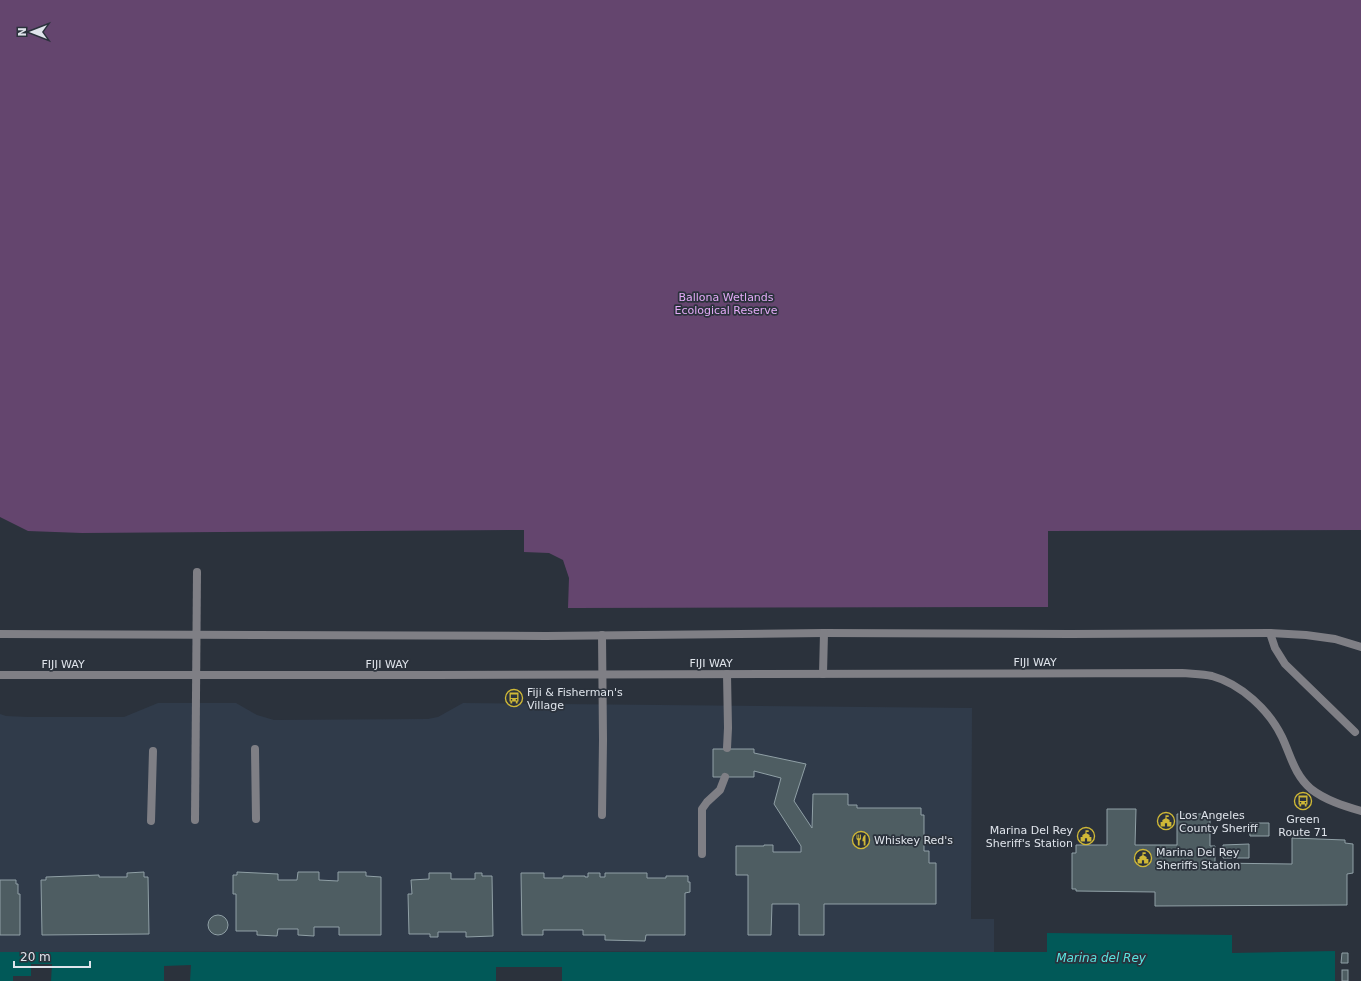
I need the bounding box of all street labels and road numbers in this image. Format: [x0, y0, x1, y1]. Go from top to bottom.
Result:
street label: FIJI WAY [1013, 656, 1057, 669]
street label: FIJI WAY [689, 657, 733, 670]
street label: FIJI WAY [41, 658, 85, 671]
street label: FIJI WAY [365, 658, 409, 671]

